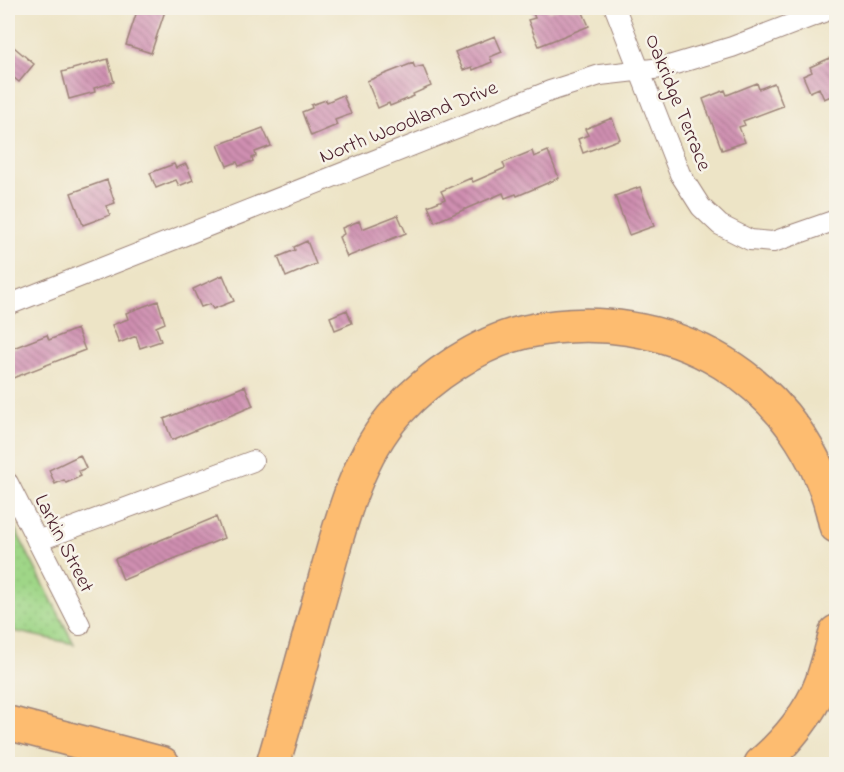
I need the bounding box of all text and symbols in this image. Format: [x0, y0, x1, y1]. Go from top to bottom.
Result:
street label: Oakridge Terrace [634, 30, 718, 177]
street label: North Woodland Drive [315, 73, 503, 172]
street label: Larkin Street [26, 489, 101, 598]

